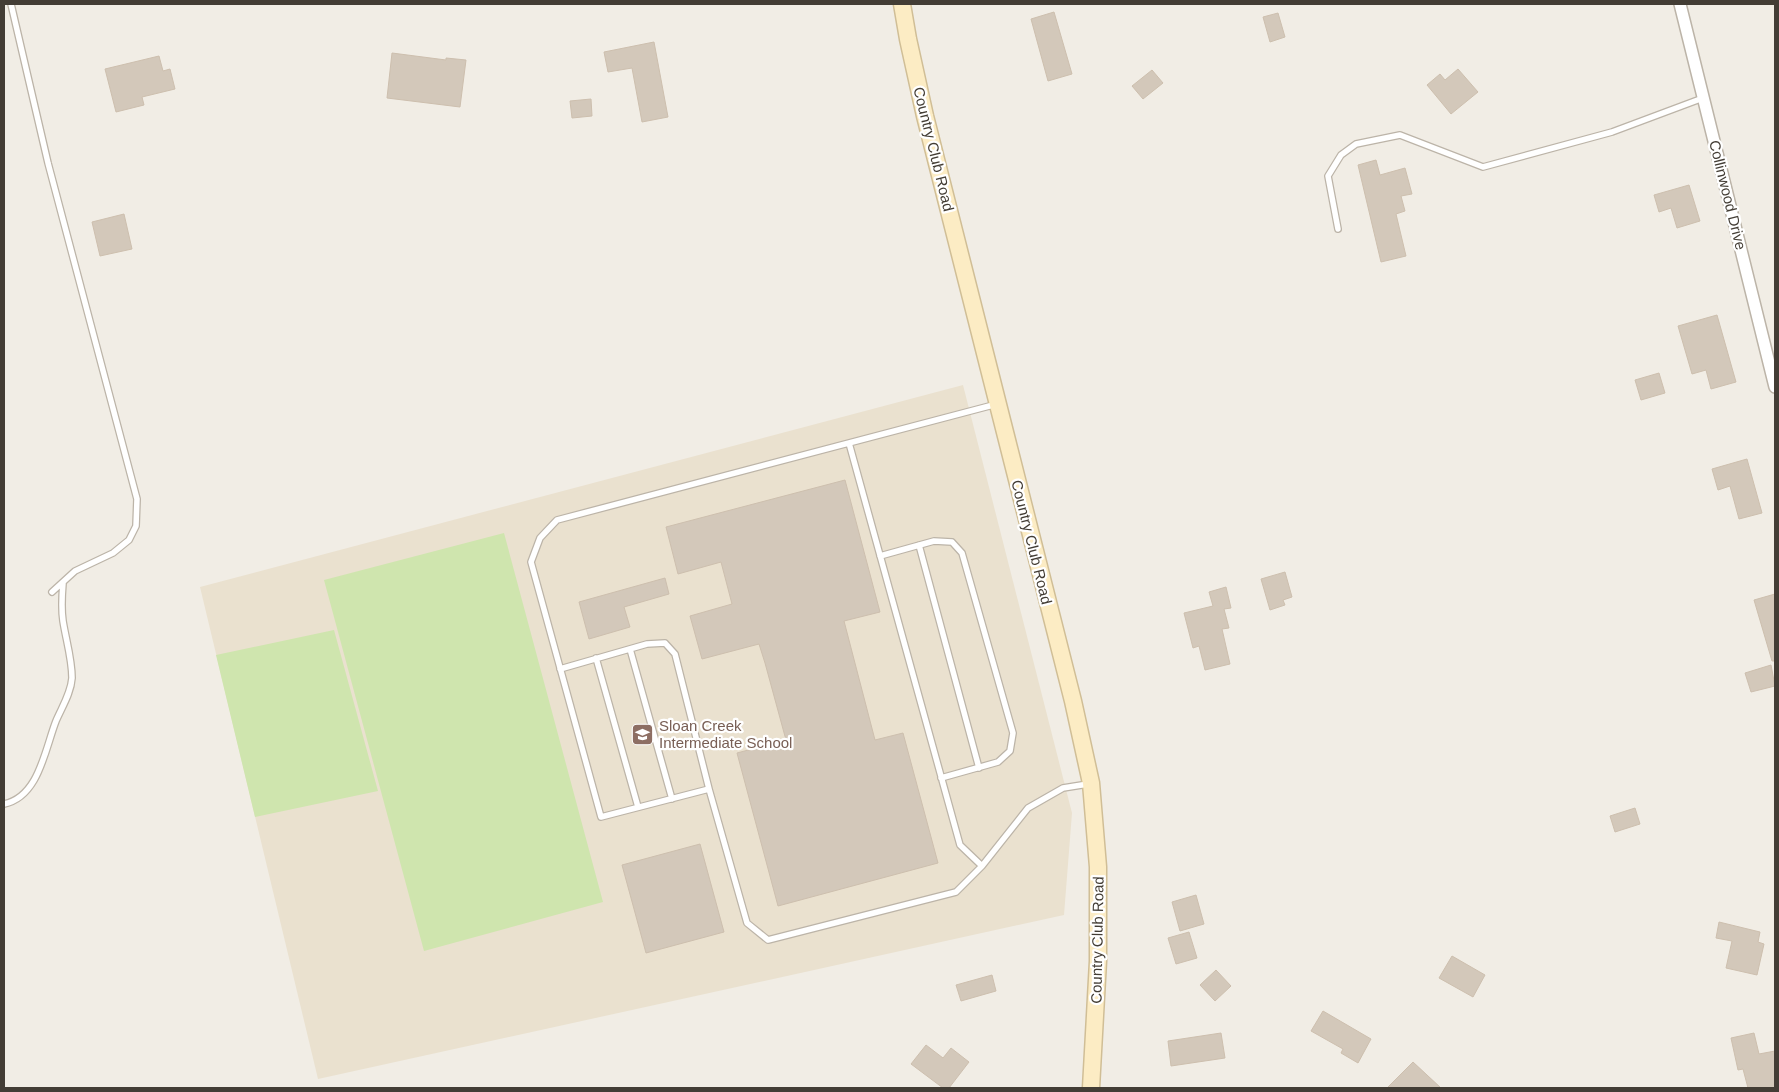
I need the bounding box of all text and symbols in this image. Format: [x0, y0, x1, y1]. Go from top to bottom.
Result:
street label: Country Club Road [910, 85, 958, 213]
street label: Collinwood Drive [1706, 138, 1750, 252]
street label: Country Club Road [1008, 478, 1056, 606]
place label: Sloan Creek Intermediate School [659, 717, 792, 751]
school or university icon: Sloan Creek Intermediate School [631, 722, 655, 746]
street label: Country Club Road [1087, 876, 1107, 1004]

